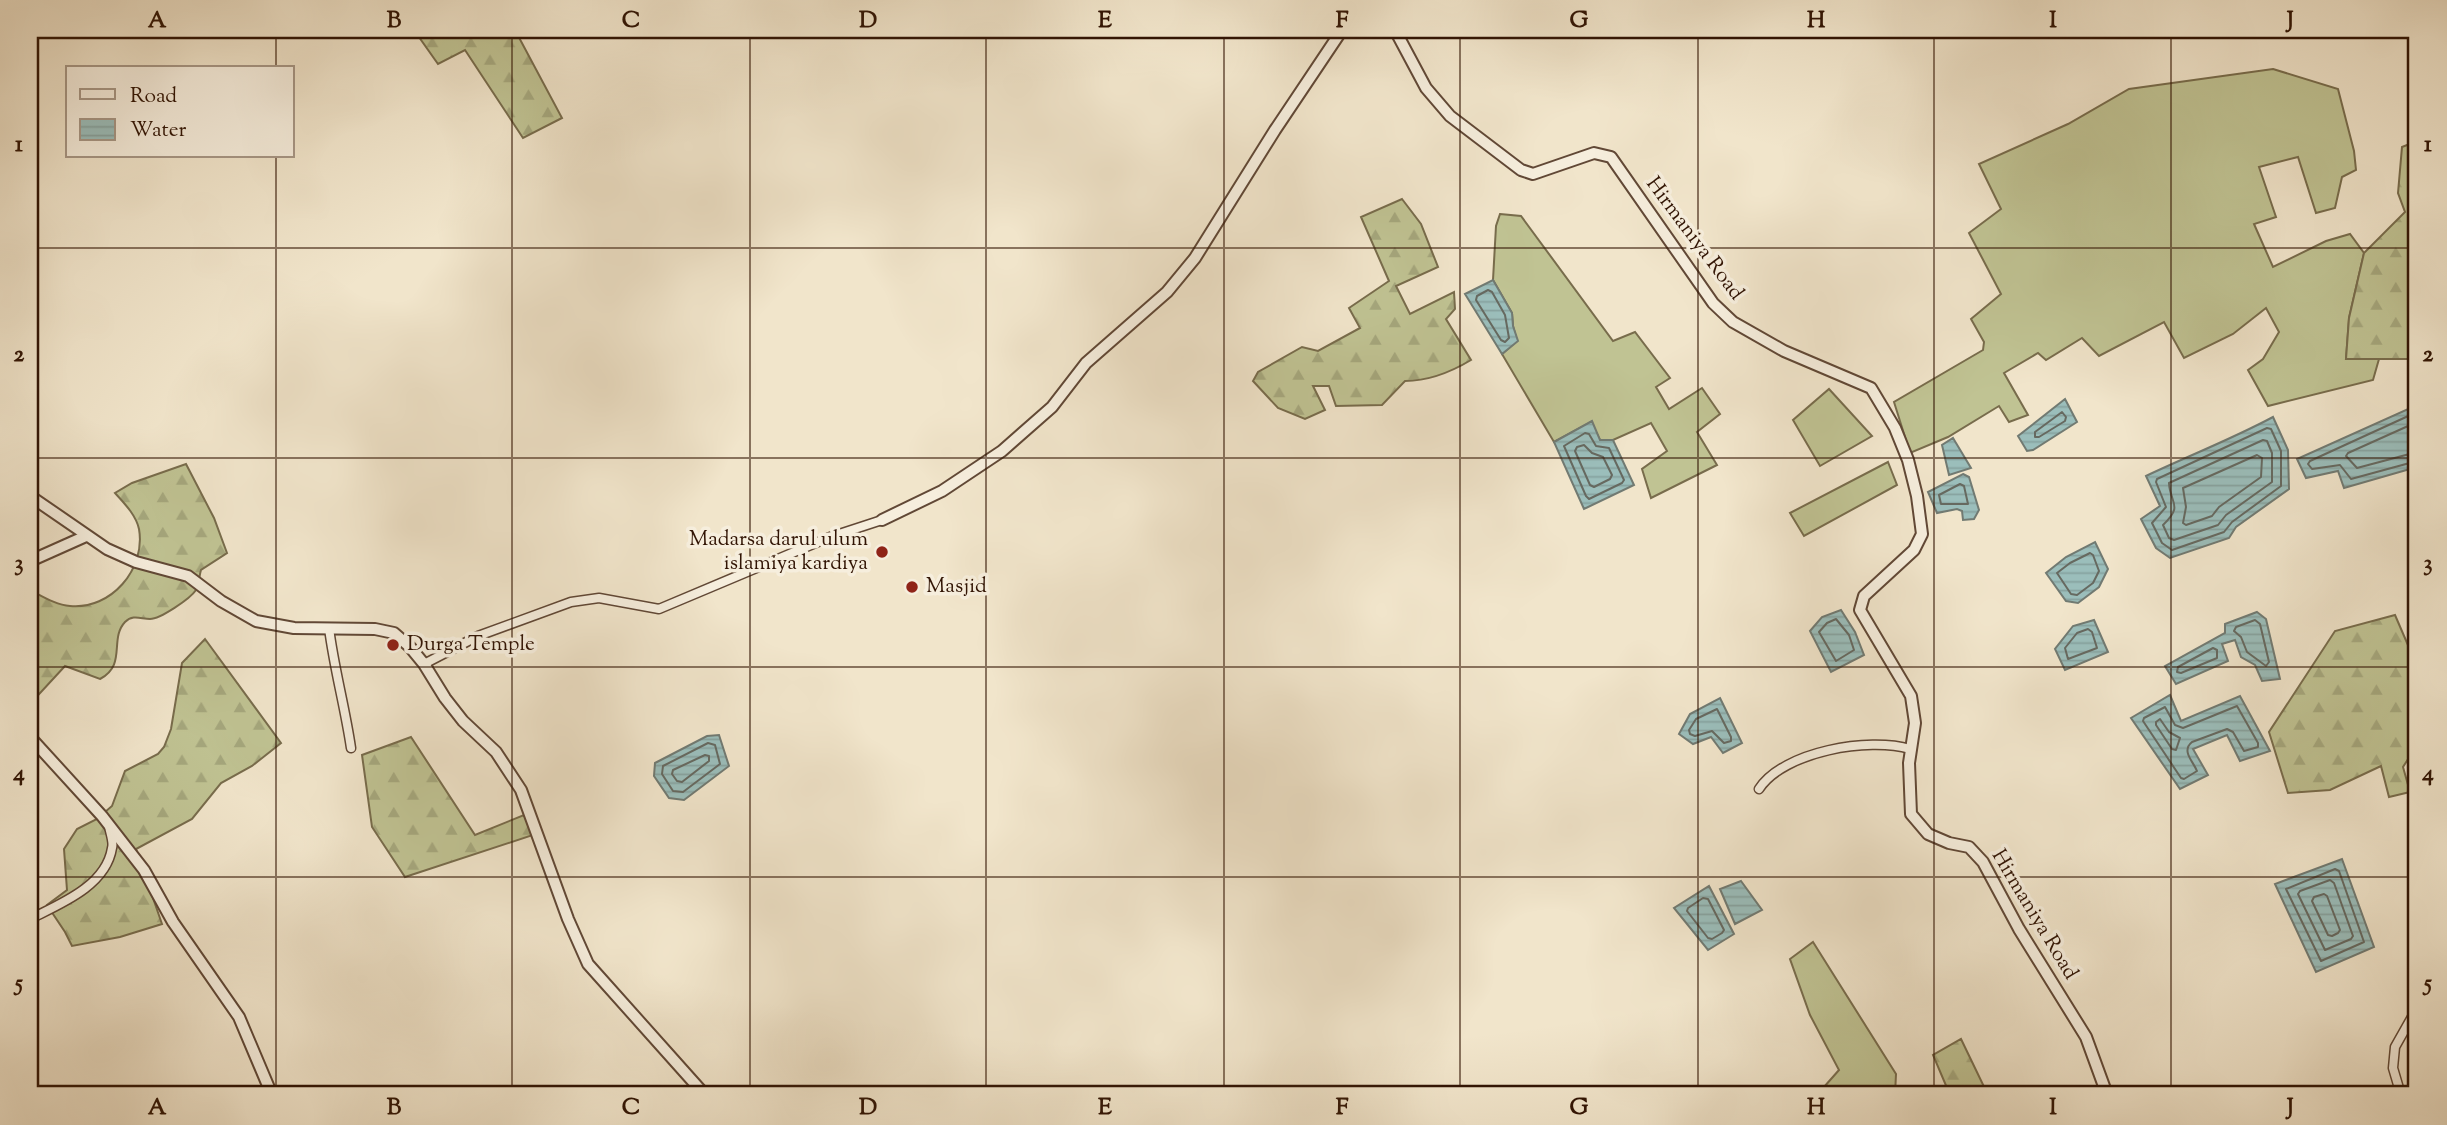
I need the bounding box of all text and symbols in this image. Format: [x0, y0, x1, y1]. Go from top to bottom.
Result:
text: A [148, 5, 167, 38]
text: B [387, 5, 402, 38]
text: C [622, 5, 640, 38]
text: D [859, 5, 877, 38]
text: E [1098, 5, 1112, 38]
text: F [1336, 5, 1349, 38]
text: G [1570, 5, 1589, 38]
text: H [1807, 5, 1826, 38]
text: I [2049, 5, 2057, 38]
text: J [2285, 5, 2294, 38]
legend [66, 66, 294, 158]
text: Road [130, 82, 177, 112]
text: Water [130, 116, 187, 146]
text: 1 [15, 129, 23, 162]
text: 1 [2424, 129, 2432, 162]
street label: Hirmaniya Road [1638, 171, 1750, 307]
text: 2 [14, 339, 25, 372]
text: 2 [2423, 339, 2434, 372]
place label: Madarsa darul ulum islamiya kardiya [689, 525, 868, 579]
marker: Madarsa darul ulum islamiya kardiya [874, 544, 890, 560]
text: 3 [14, 548, 24, 581]
text: 3 [2423, 548, 2433, 581]
place label: Masjid [926, 572, 987, 602]
marker: Masjid [904, 579, 920, 595]
place label: Durga Temple [407, 630, 535, 660]
marker: Durga Temple [385, 637, 401, 653]
text: 4 [12, 758, 25, 791]
text: 4 [2421, 758, 2434, 791]
street label: Hirmaniya Road [1983, 844, 2085, 986]
text: 5 [13, 968, 23, 1001]
text: 5 [2422, 968, 2432, 1001]
text: A [148, 1092, 167, 1125]
text: B [387, 1092, 402, 1125]
text: C [622, 1092, 640, 1125]
text: D [859, 1092, 877, 1125]
text: E [1098, 1092, 1112, 1125]
text: F [1336, 1092, 1349, 1125]
text: G [1570, 1092, 1589, 1125]
text: H [1807, 1092, 1826, 1125]
text: I [2049, 1092, 2057, 1125]
text: J [2285, 1092, 2294, 1125]

